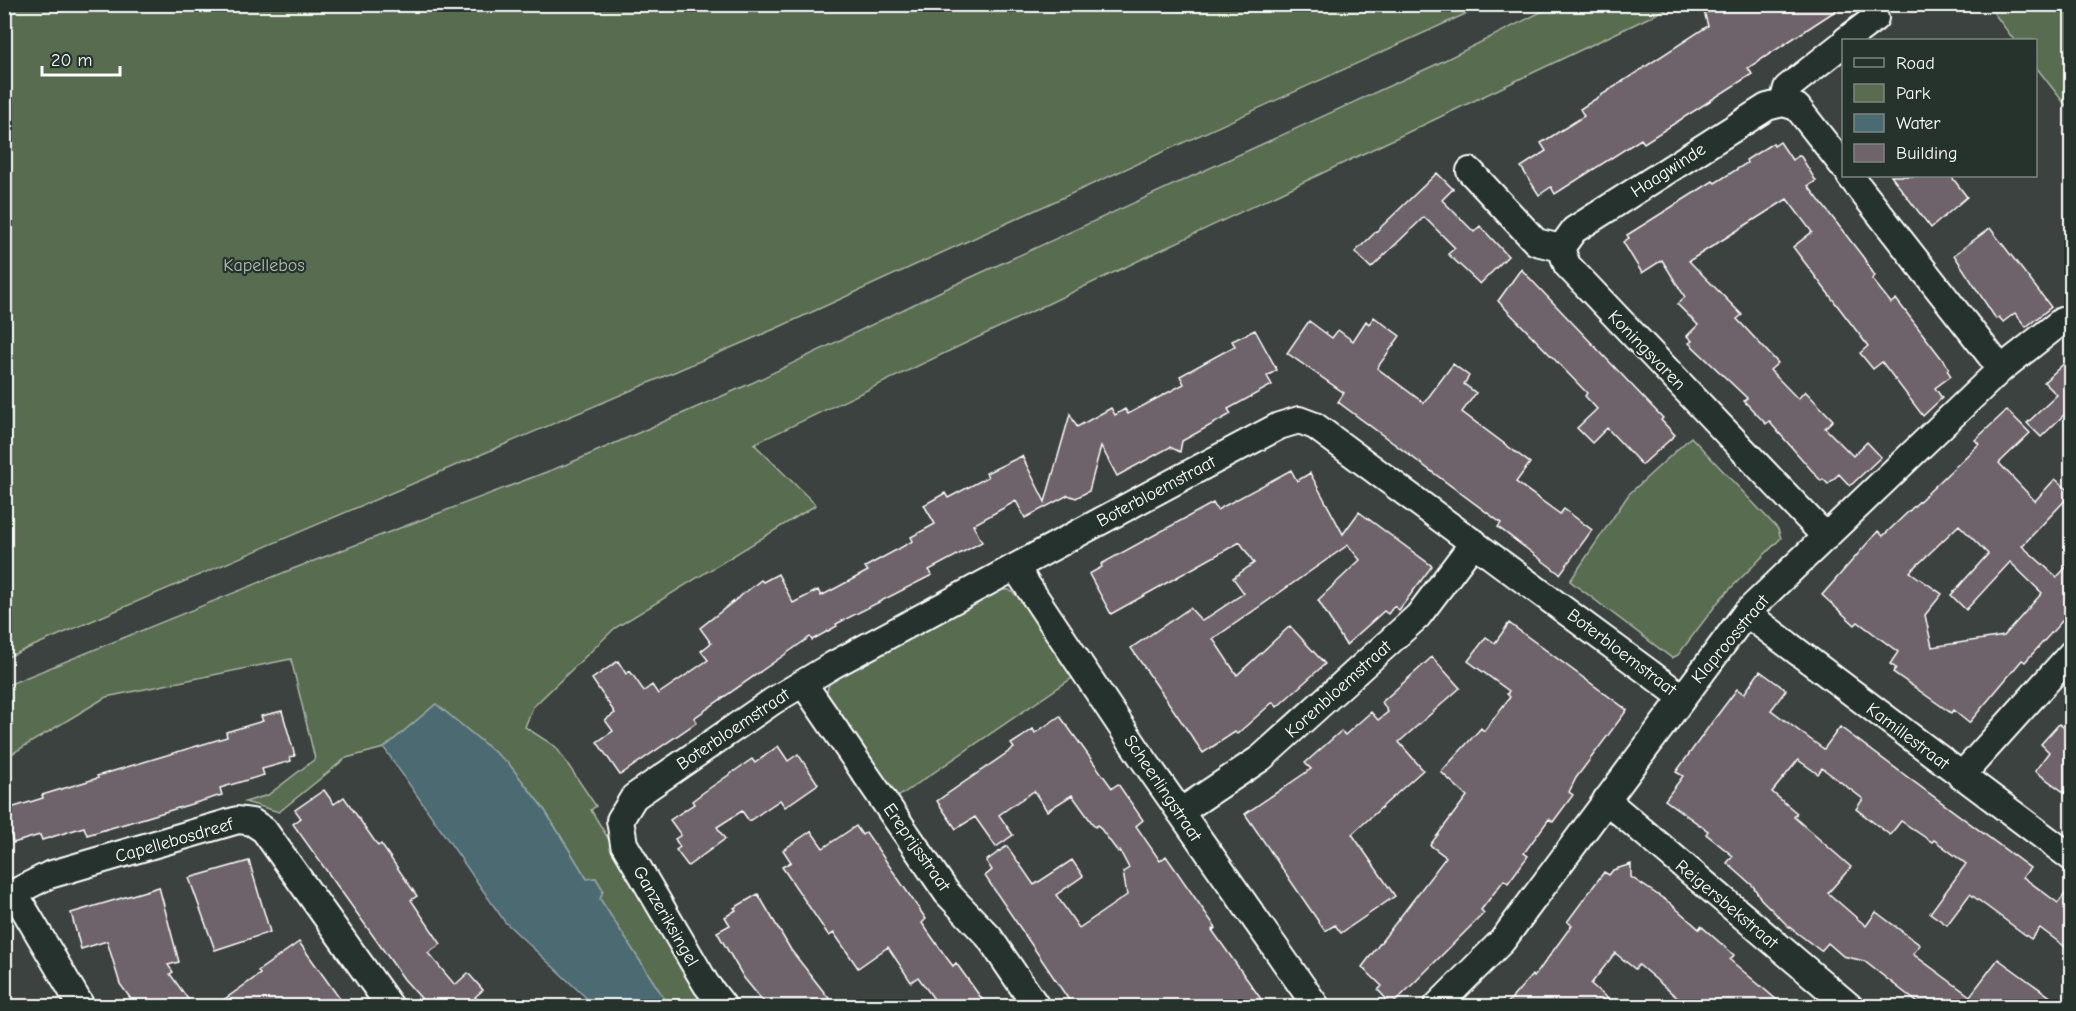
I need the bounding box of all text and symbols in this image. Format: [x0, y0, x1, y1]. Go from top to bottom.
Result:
scale bar [42, 39, 120, 77]
legend [1842, 39, 2037, 177]
text: 20 m [51, 50, 92, 71]
text: Road [1896, 53, 1935, 74]
text: Park [1896, 83, 1931, 104]
text: Water [1896, 113, 1941, 134]
street label: Haagwinde [1627, 139, 1709, 202]
text: Building [1896, 143, 1958, 164]
park label: Kapellebos [223, 255, 305, 276]
street label: Koningsvaren [1603, 306, 1690, 395]
street label: Boterbloemstraat [1093, 451, 1220, 532]
street label: Klaproosstraat [1687, 590, 1774, 688]
street label: Boterbloemstraat [1563, 604, 1681, 701]
street label: Korenbloemstraat [1281, 636, 1396, 743]
street label: Boterbloemstraat [673, 683, 794, 775]
street label: Kamillestraat [1862, 698, 1954, 775]
street label: Scheerlingstraat [1119, 731, 1206, 846]
street label: Ereprijsstraat [879, 799, 955, 896]
street label: Capellebosdreef [113, 813, 236, 867]
street label: Reigersbekstraat [1671, 855, 1783, 954]
street label: Ganzeriksingel [628, 862, 703, 970]

